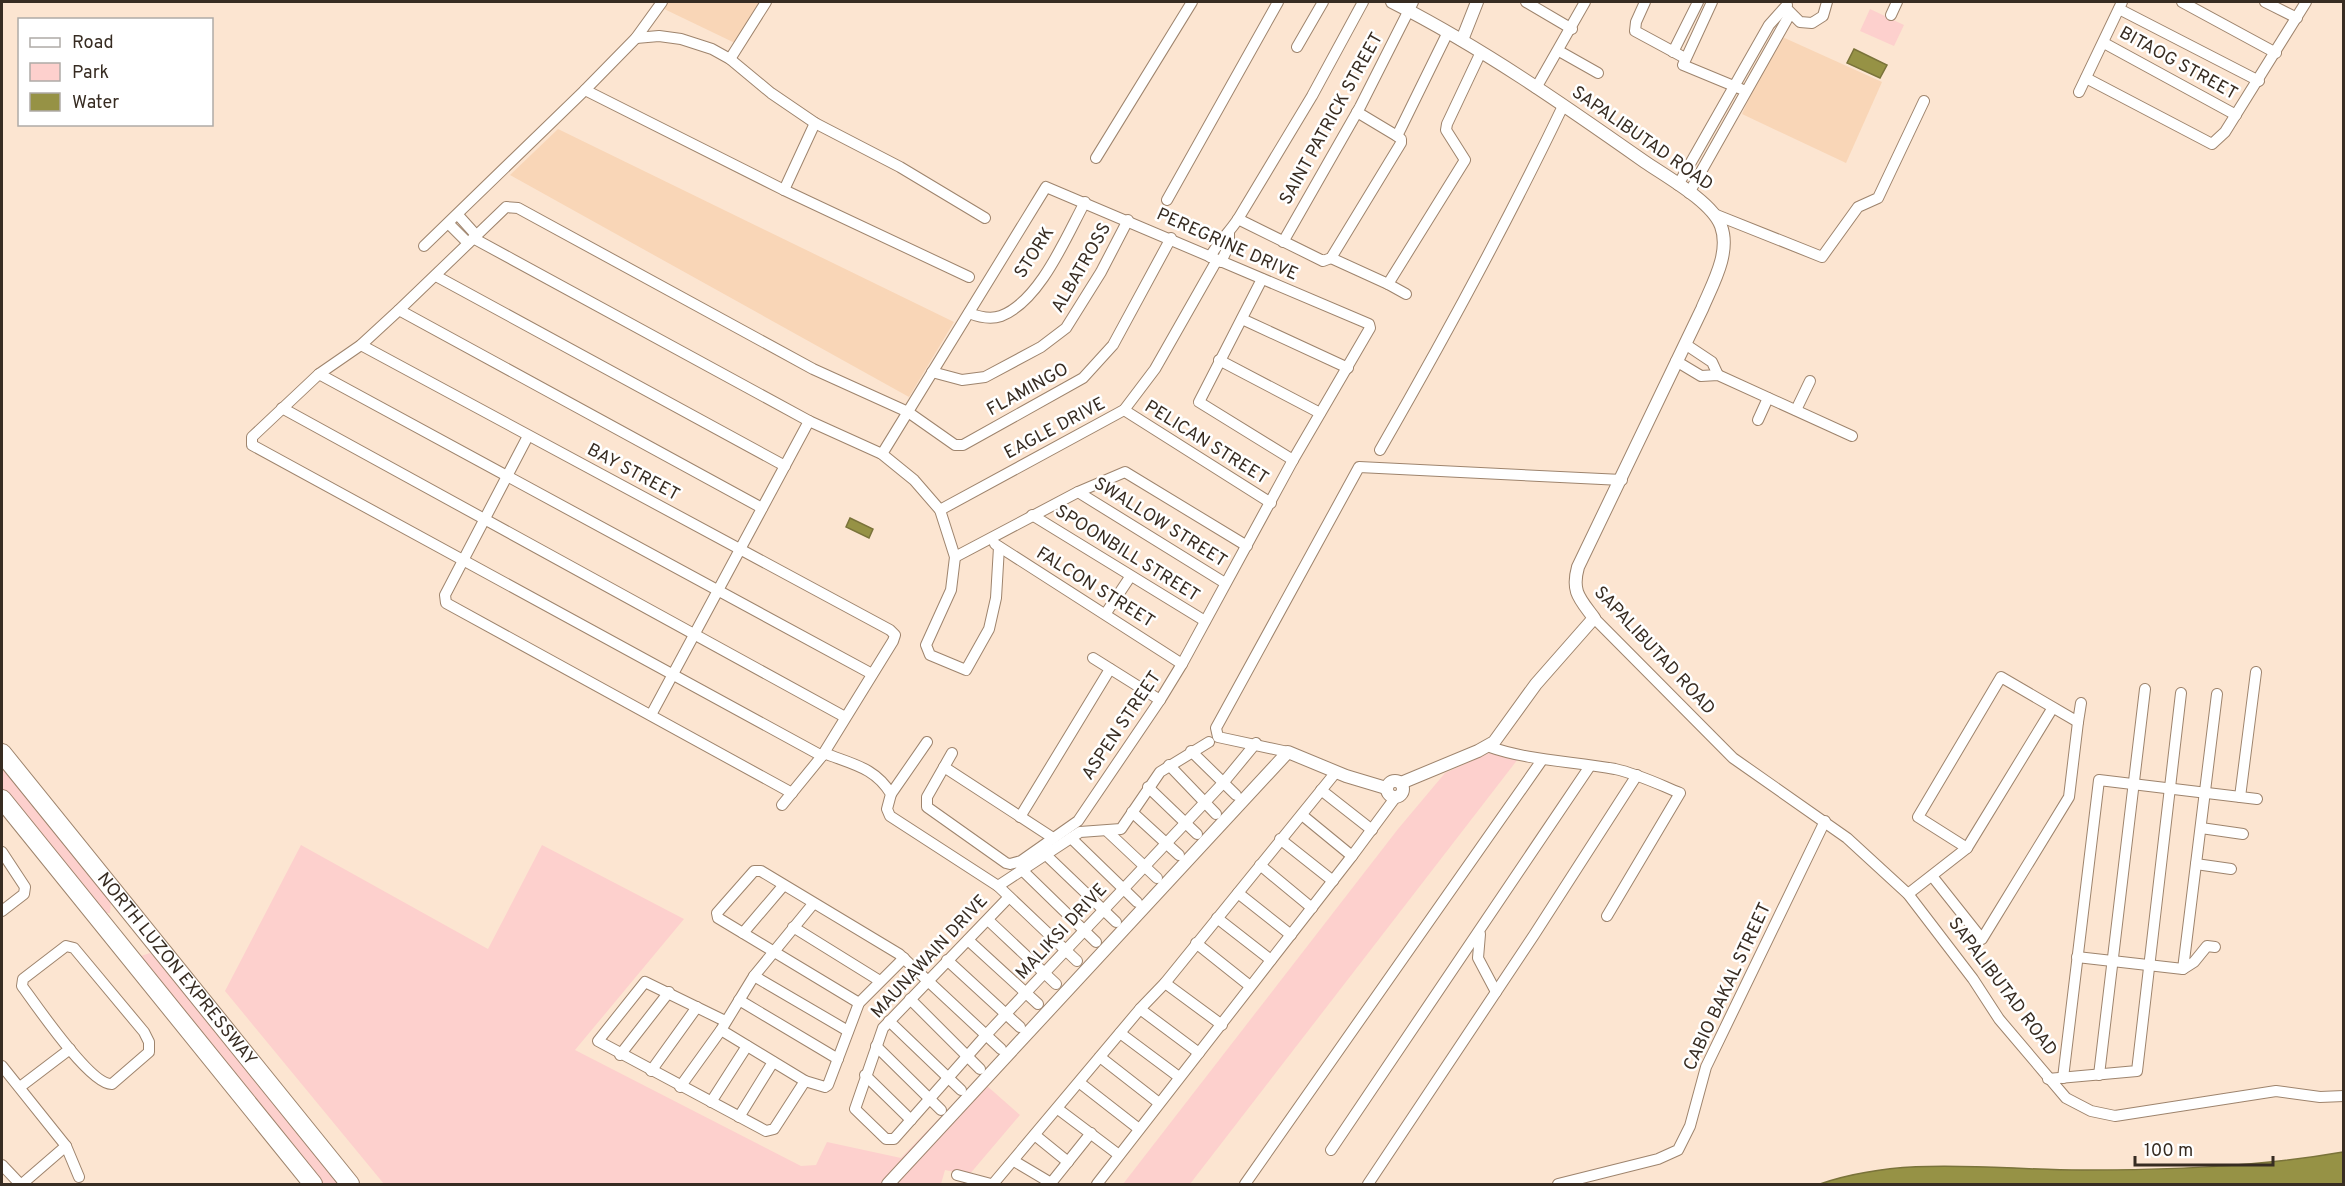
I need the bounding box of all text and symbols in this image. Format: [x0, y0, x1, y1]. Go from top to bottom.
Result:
legend [18, 18, 213, 126]
street label: BITAOG STREET [2115, 22, 2241, 106]
street label: SAINT PATRICK STREET [1275, 29, 1389, 209]
text: Road [72, 32, 114, 55]
text: Park [72, 62, 109, 85]
street label: SAPALIBUTAD ROAD [1567, 81, 1717, 197]
text: Water [72, 92, 119, 115]
street label: PEREGRINE DRIVE [1153, 203, 1301, 287]
street label: ALBATROSS [1047, 219, 1117, 317]
street label: STORK [1010, 223, 1060, 283]
street label: FLAMINGO [983, 358, 1073, 422]
street label: EAGLE DRIVE [1001, 393, 1109, 465]
street label: PELICAN STREET [1140, 396, 1272, 490]
street label: BAY STREET [583, 439, 683, 507]
street label: SWALLOW STREET [1089, 473, 1231, 573]
street label: SPOONBILL STREET [1050, 500, 1204, 608]
street label: FALCON STREET [1031, 542, 1159, 634]
street label: SAPALIBUTAD ROAD [1588, 582, 1720, 720]
street label: ASPEN STREET [1077, 667, 1167, 785]
street label: NORTH LUZON EXPRESSWAY [92, 868, 262, 1071]
street label: MALIKSI DRIVE [1011, 879, 1113, 985]
street label: MAUNAWAIN DRIVE [867, 890, 993, 1024]
street label: CABIO BAKAL STREET [1679, 899, 1777, 1075]
street label: SAPALIBUTAD ROAD [1942, 913, 2062, 1061]
scale bar [2135, 1129, 2273, 1167]
text: 100 m [2144, 1140, 2193, 1163]

